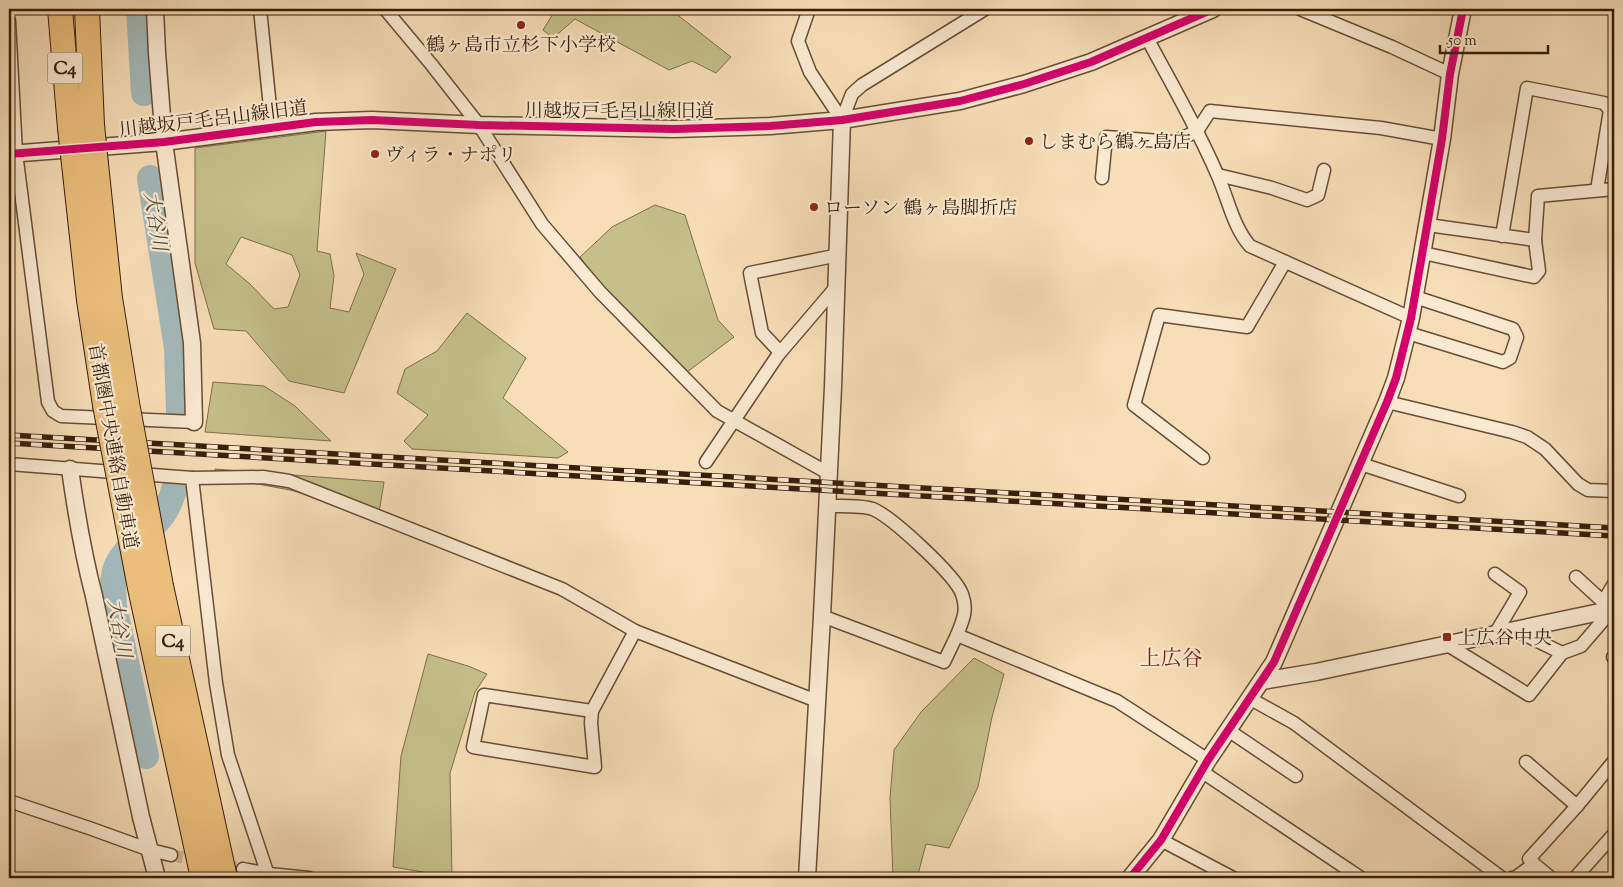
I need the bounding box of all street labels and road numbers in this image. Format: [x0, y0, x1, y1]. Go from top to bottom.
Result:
road number: C4 [48, 52, 82, 84]
street label: 川越坂戸毛呂山線旧道 [117, 96, 309, 145]
street label: 川越坂戸毛呂山線旧道 [524, 99, 714, 126]
street label: 首都圏中央連絡自動車道 [80, 341, 143, 552]
road number: C4 [156, 626, 190, 656]

